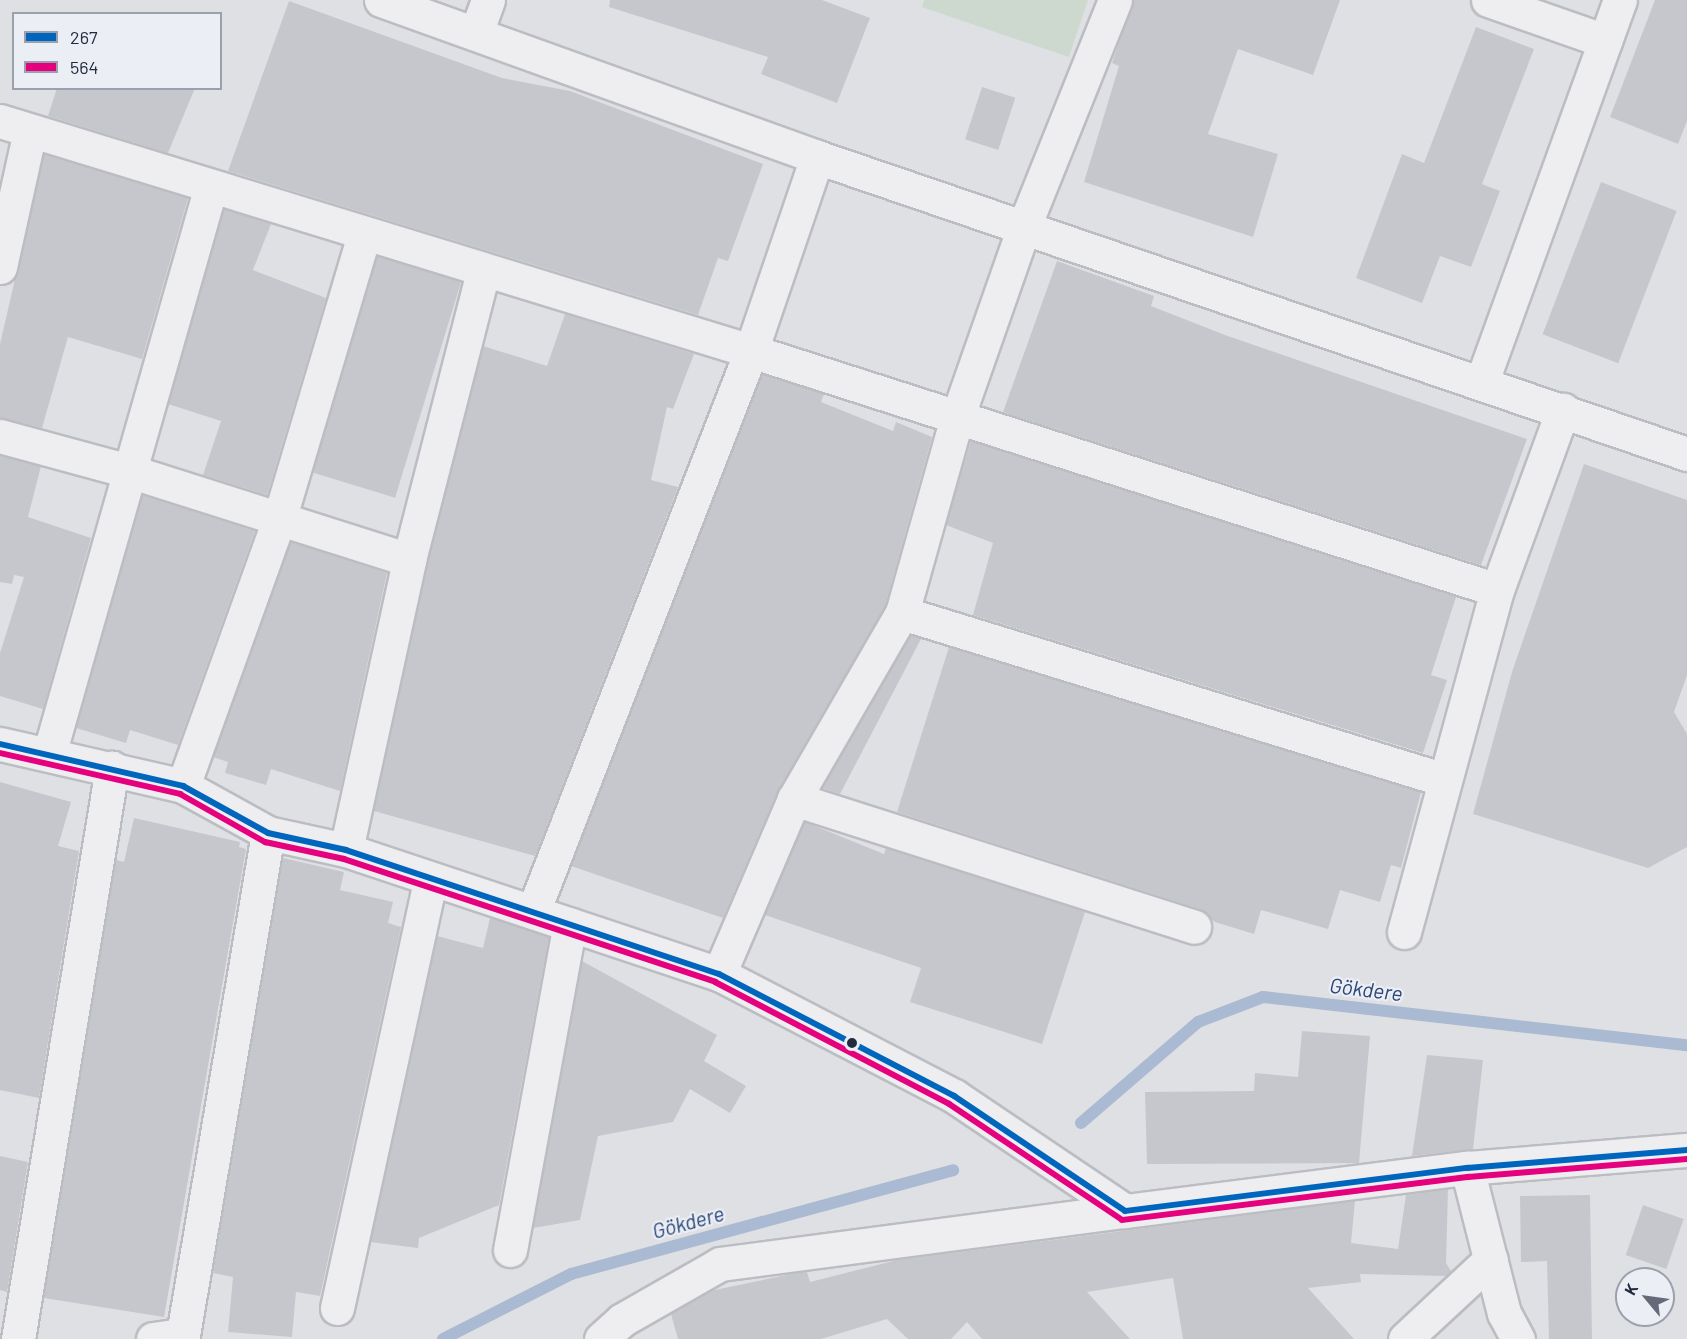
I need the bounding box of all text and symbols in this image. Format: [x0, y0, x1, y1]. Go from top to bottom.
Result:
legend [12, 12, 222, 90]
text: 267 [70, 26, 97, 48]
text: 564 [70, 56, 98, 78]
water label: Gökdere [1328, 972, 1404, 1006]
unlabelled marker [846, 1037, 858, 1049]
water label: Gökdere [649, 1200, 727, 1244]
north arrow [1615, 1267, 1675, 1327]
text: K [1620, 1280, 1641, 1298]

